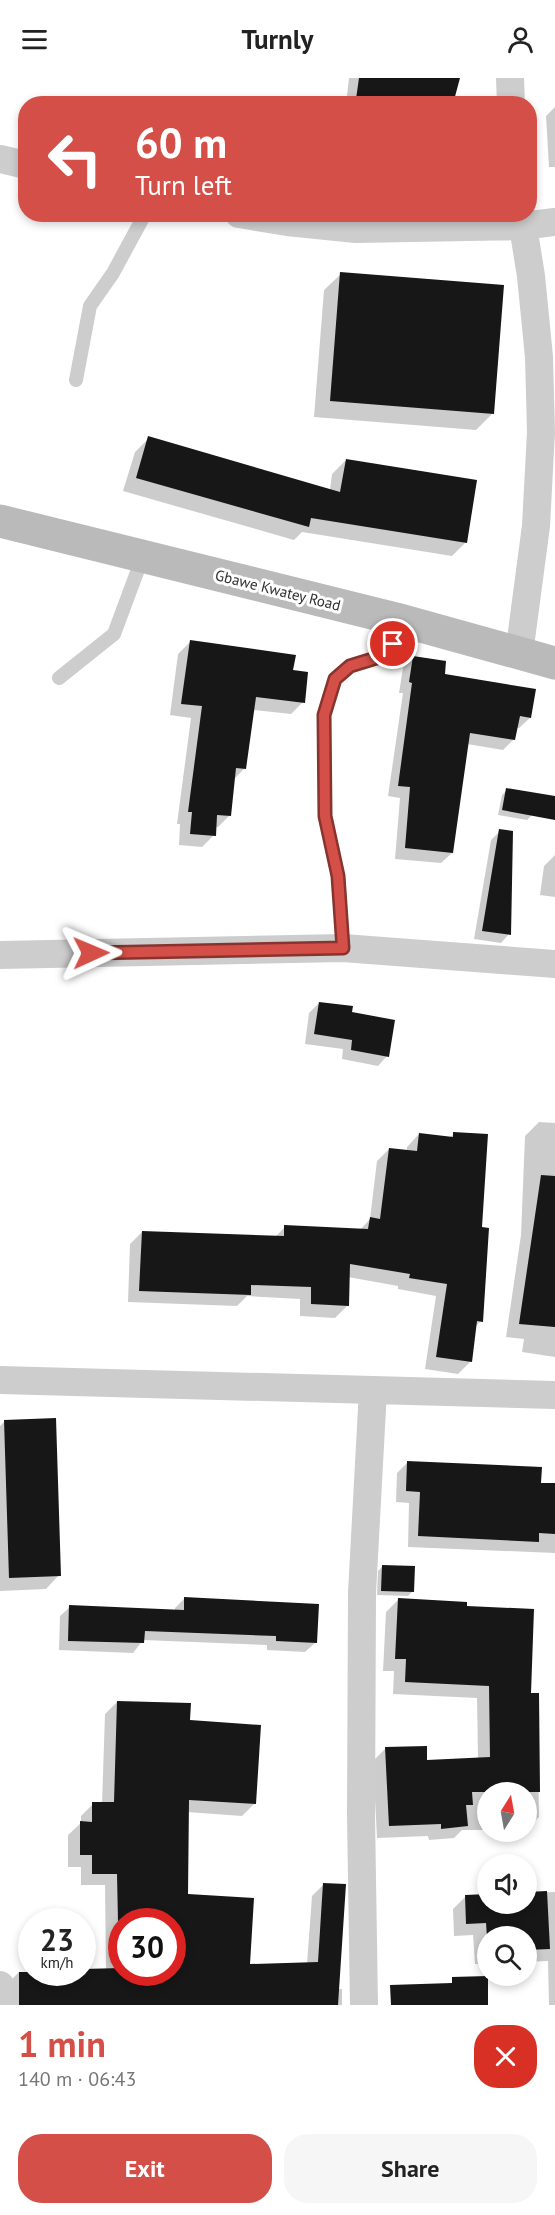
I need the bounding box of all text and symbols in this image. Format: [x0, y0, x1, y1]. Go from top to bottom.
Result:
text: Turnly [241, 22, 314, 56]
icon: menu [18, 23, 51, 56]
icon: person [504, 23, 537, 56]
text: 60 m [135, 115, 227, 170]
icon: left [36, 120, 114, 198]
text: Turn left [135, 168, 232, 202]
street label: Gbawe Kwatey Road [213, 565, 343, 615]
pin [367, 618, 418, 669]
icon: arrive [376, 627, 409, 660]
position arrow [59, 921, 123, 985]
north arrow [477, 1782, 537, 1842]
map controls [477, 1782, 537, 1986]
button: sound [477, 1854, 537, 1914]
speed limit sign: 30 [108, 1908, 186, 1986]
text: 23 [40, 1920, 74, 1959]
button: search [477, 1926, 537, 1986]
text: km/h [41, 1953, 73, 1972]
text: 1 min [18, 2020, 106, 2067]
button: close [474, 2025, 537, 2088]
text: 140 m · 06:43 [18, 2066, 136, 2092]
button: Exit [18, 2134, 272, 2203]
button: Share [284, 2134, 537, 2203]

